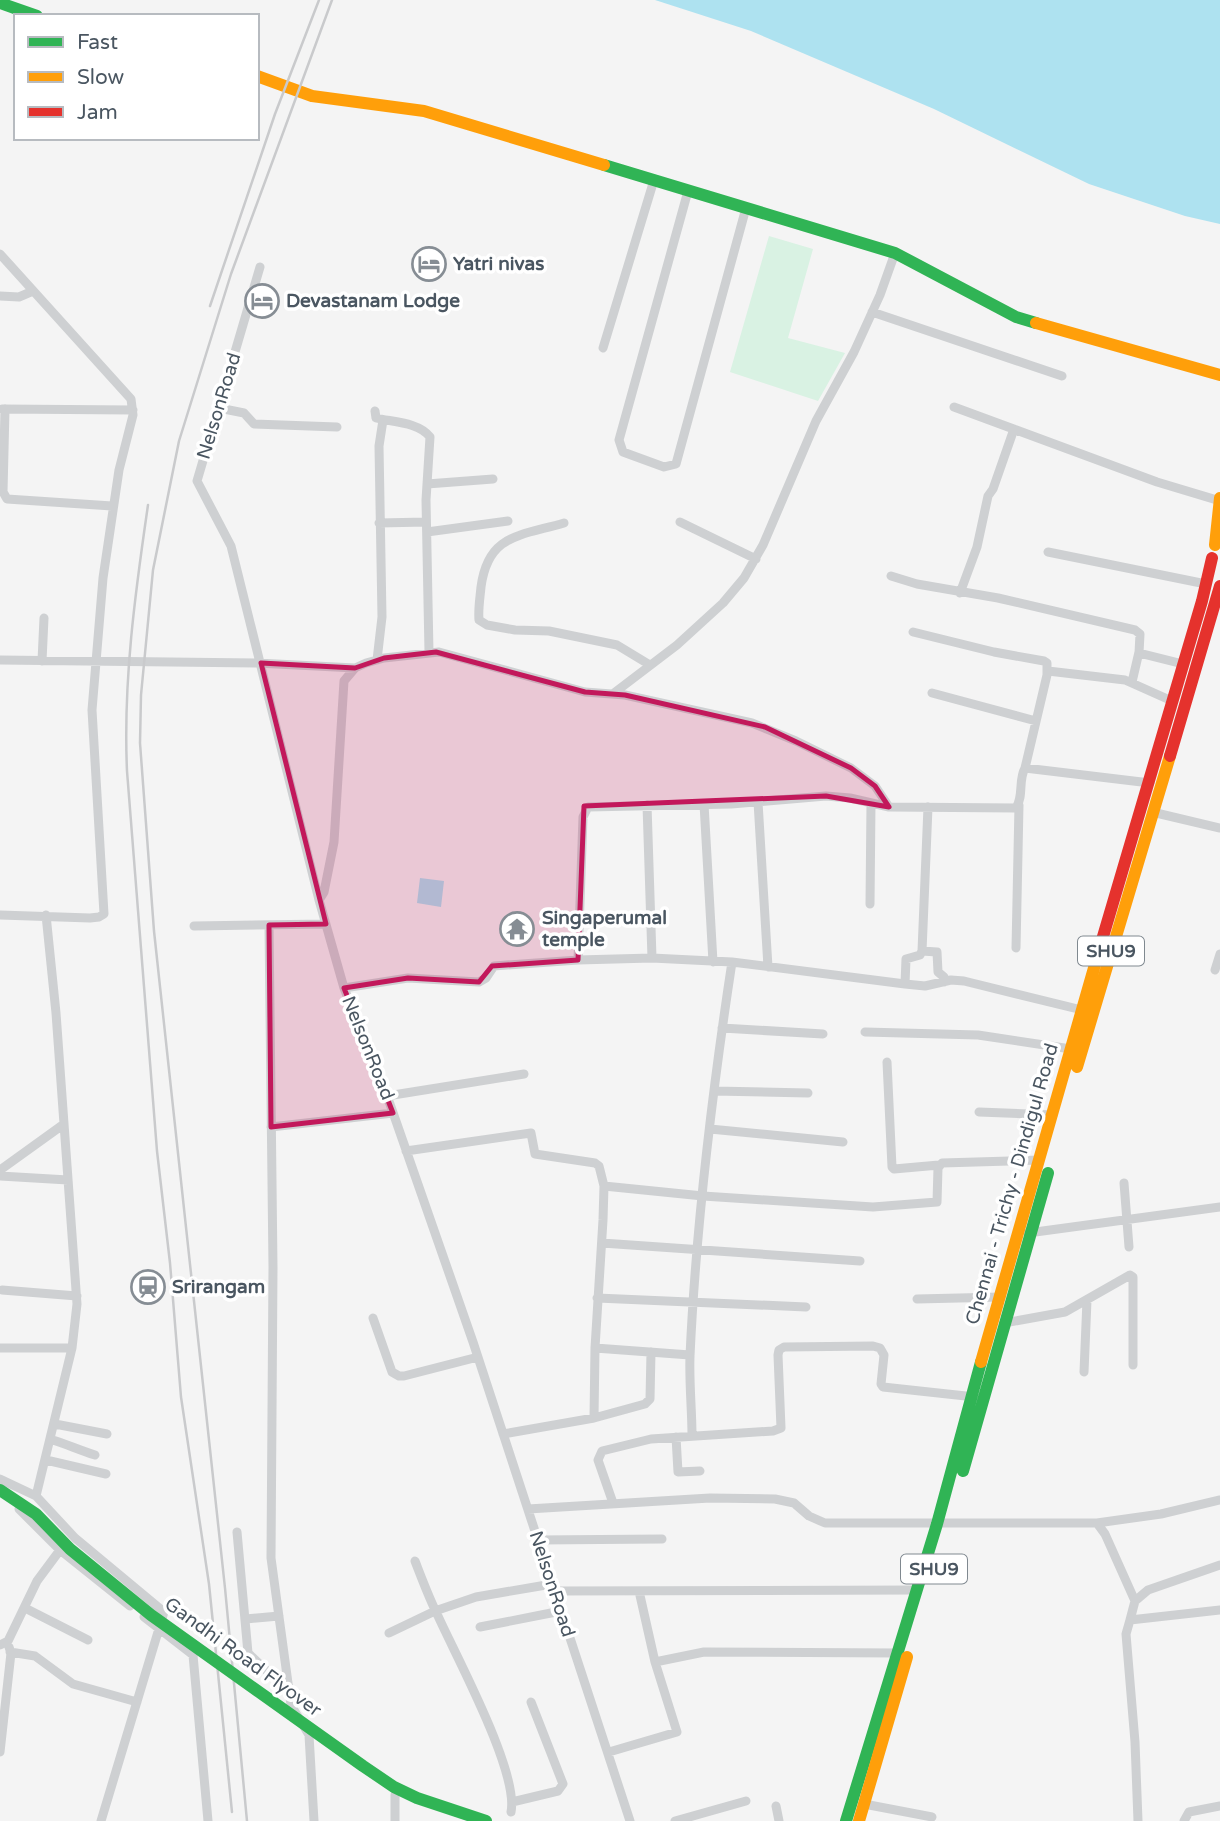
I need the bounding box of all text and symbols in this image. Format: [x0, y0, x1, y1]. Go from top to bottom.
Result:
legend [14, 14, 259, 140]
text: Fast [77, 30, 118, 55]
text: Slow [77, 65, 125, 90]
text: Jam [77, 100, 118, 125]
hotel icon: Yatri nivas [410, 245, 448, 283]
place label: Yatri nivas [453, 253, 544, 275]
hotel icon: Devastanam Lodge [243, 282, 281, 320]
place label: Devastanam Lodge [286, 290, 460, 313]
street label: NelsonRoad [192, 350, 246, 462]
place label: Singaperumal temple [542, 907, 667, 952]
temple icon: Singaperumal temple [498, 910, 536, 948]
road number: SHU9 [1078, 936, 1144, 966]
street label: NelsonRoad [337, 993, 399, 1103]
street label: Chennai - Trichy - Dindigul Road [961, 1041, 1063, 1327]
station icon: Srirangam [129, 1268, 167, 1306]
place label: Srirangam [172, 1276, 265, 1299]
street label: NelsonRoad [525, 1528, 579, 1640]
road number: SHU9 [901, 1554, 967, 1584]
street label: Gandhi Road Flyover [160, 1593, 326, 1722]

